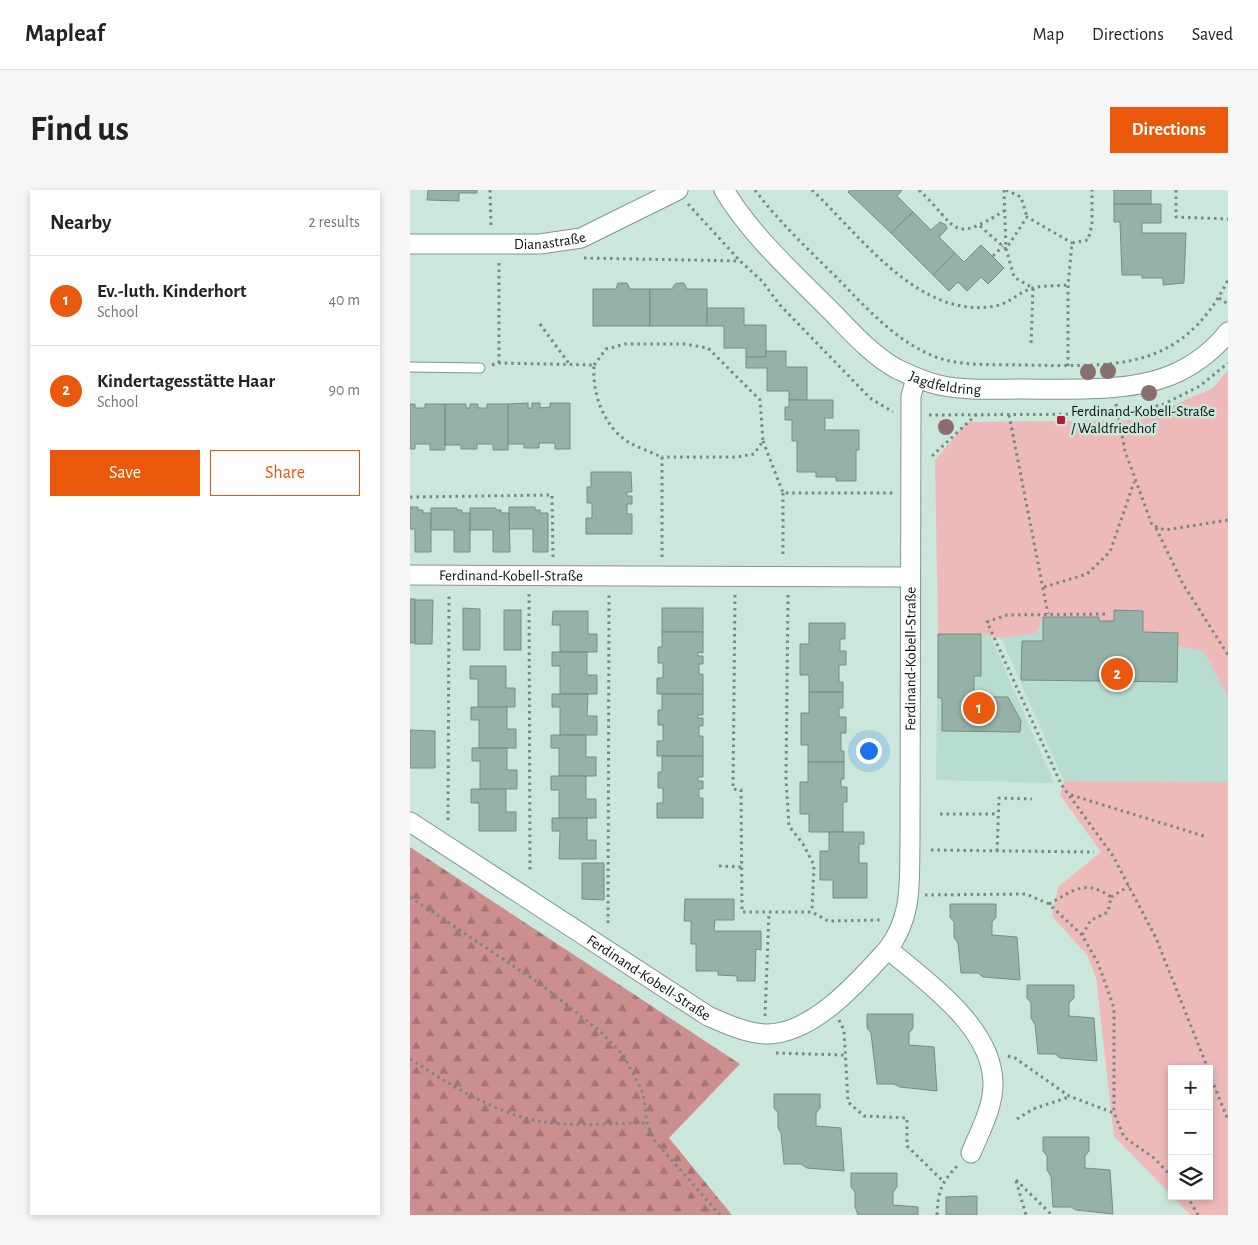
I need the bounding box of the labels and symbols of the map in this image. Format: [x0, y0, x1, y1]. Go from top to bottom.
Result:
street label: Dianastraße [514, 230, 589, 252]
street label: Jagdfeldring [907, 369, 982, 397]
place label: Ferdinand-Kobell-Straße / Waldfriedhof [1071, 404, 1215, 436]
marker: Ferdinand-Kobell-Straße / Waldfriedhof [1055, 414, 1067, 426]
street label: Ferdinand-Kobell-Straße [439, 568, 583, 584]
street label: Ferdinand-Kobell-Straße [903, 587, 919, 731]
pin: 2 [1101, 655, 1133, 693]
pin: 1 [963, 689, 995, 727]
your location [856, 738, 882, 764]
street label: Ferdinand-Kobell-Straße [584, 932, 713, 1024]

